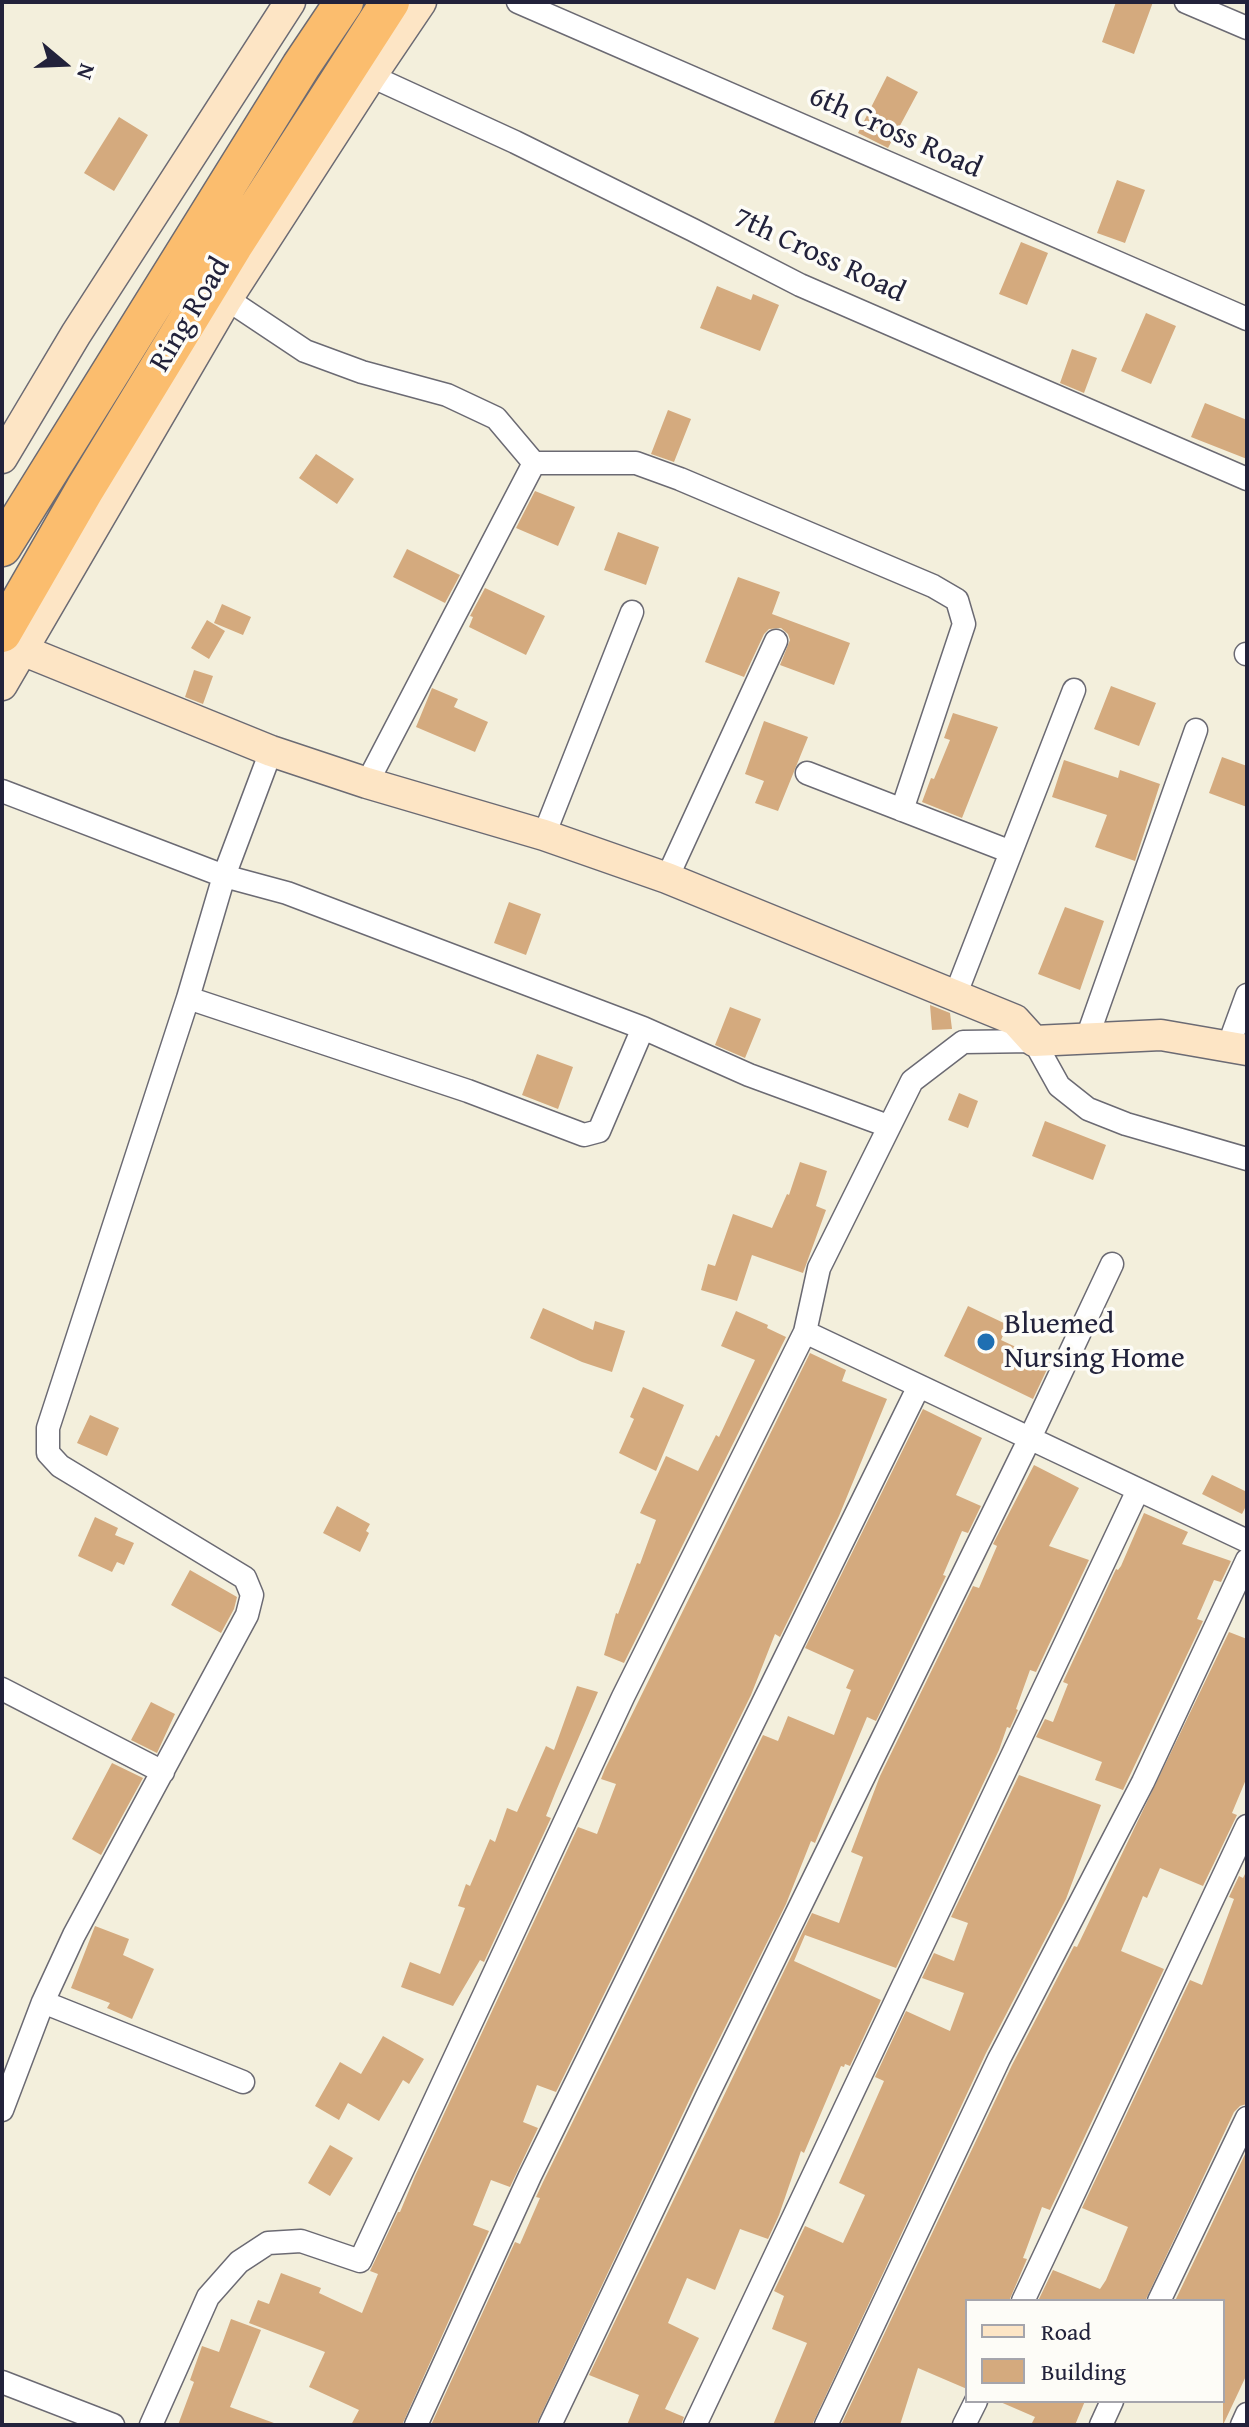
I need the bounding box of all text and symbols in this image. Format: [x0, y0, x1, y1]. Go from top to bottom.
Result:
north arrow [24, 24, 104, 104]
text: N [69, 60, 104, 84]
street label: 6th Cross Road [803, 79, 987, 187]
street label: 7th Cross Road [727, 201, 911, 311]
street label: Ring Road [143, 251, 239, 379]
place label: Bluemed Nursing Home [1004, 1307, 1185, 1378]
marker: Bluemed Nursing Home [975, 1331, 997, 1353]
legend [965, 2299, 1225, 2403]
text: Road [1041, 2314, 1091, 2349]
text: Building [1041, 2354, 1126, 2389]

